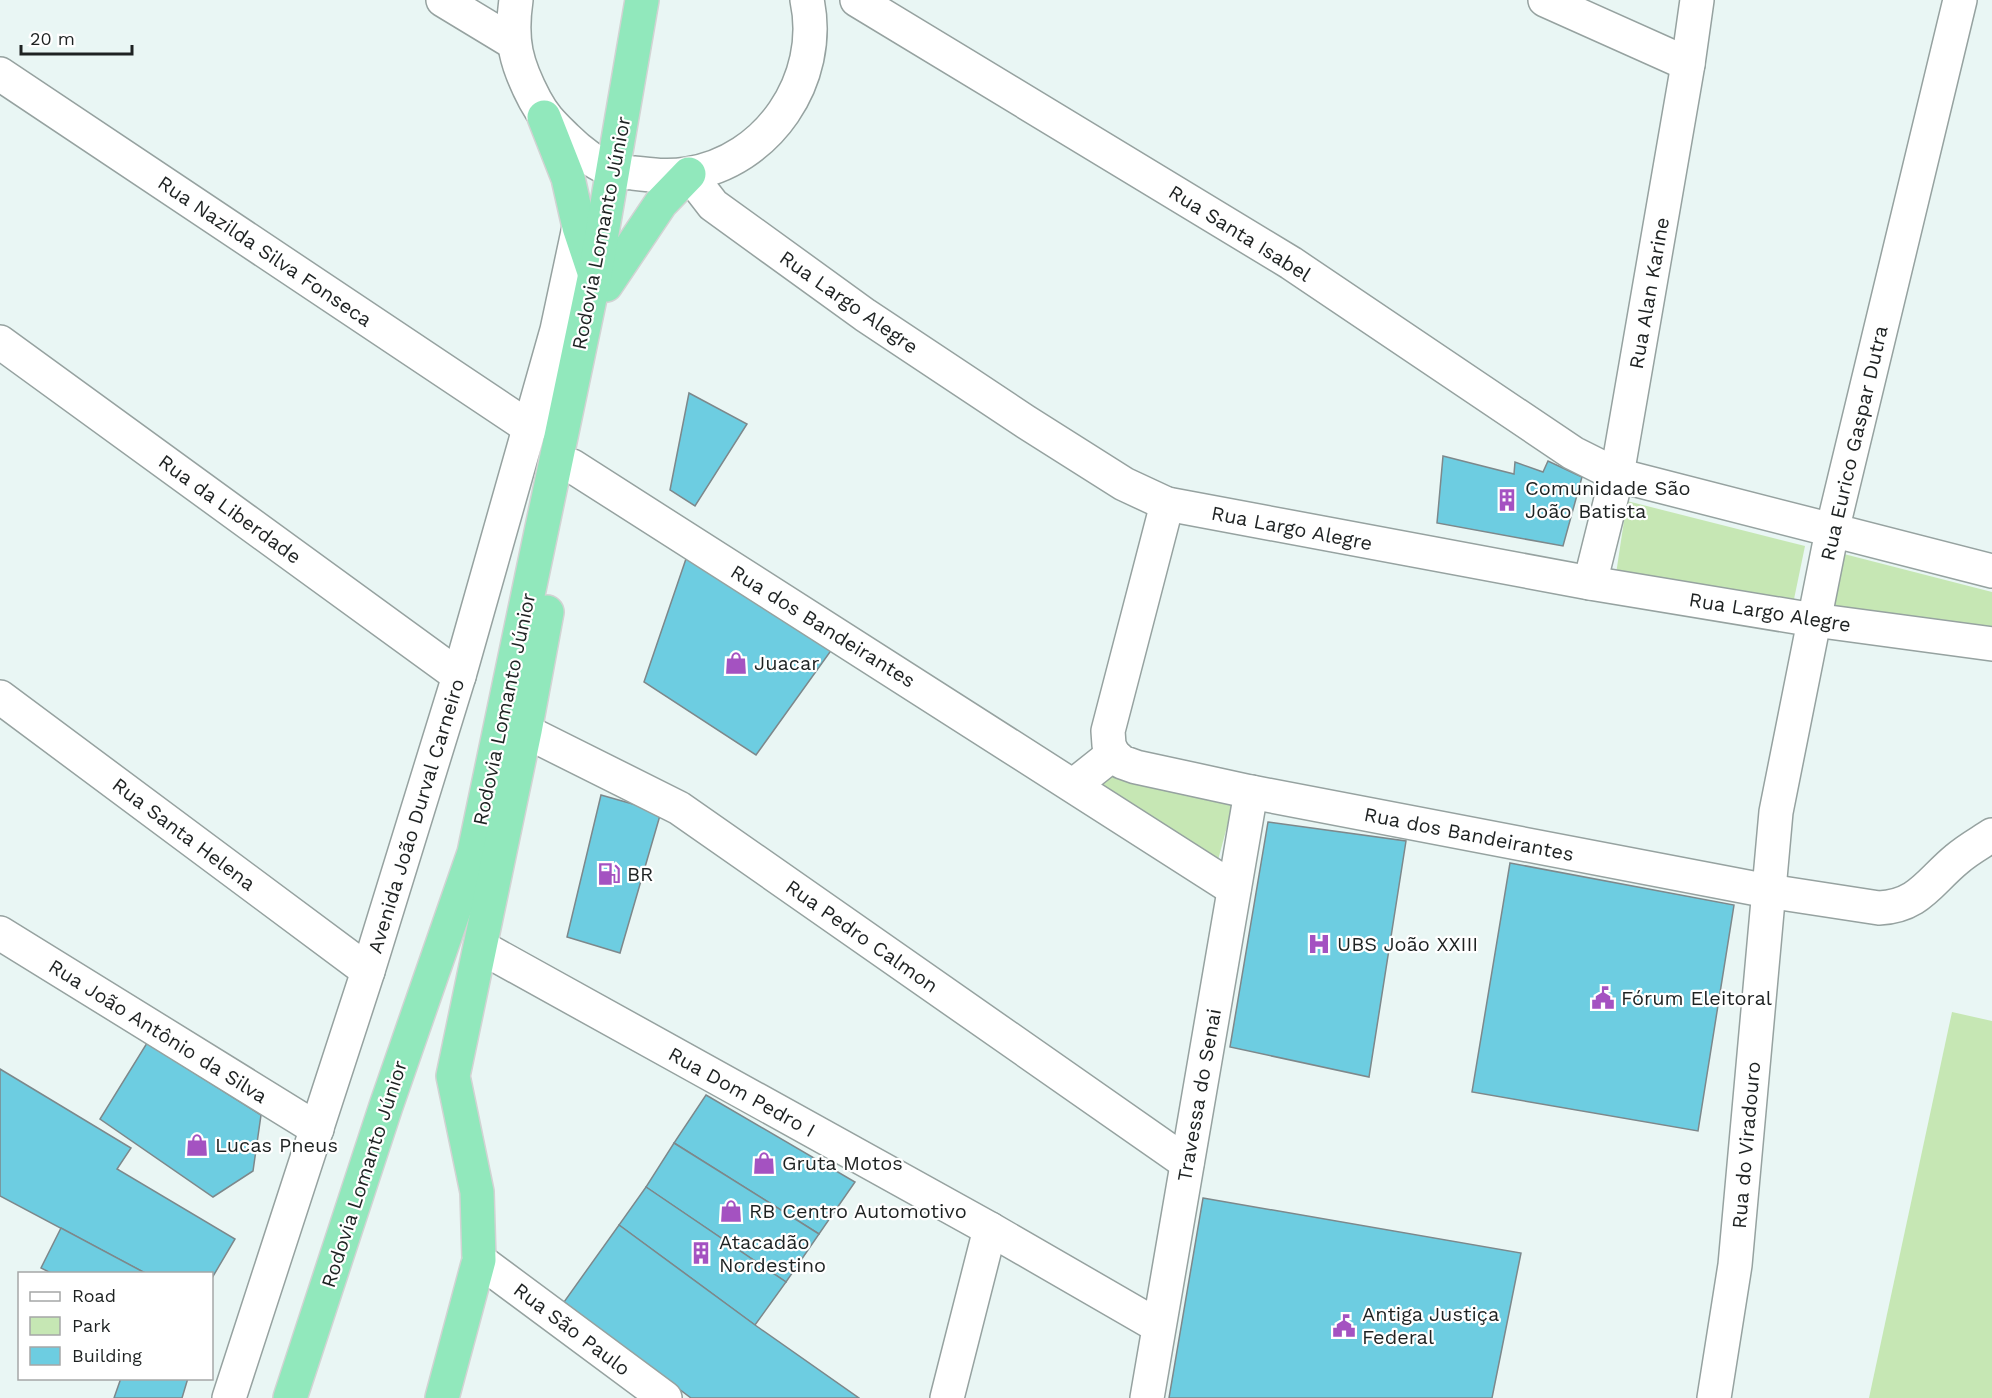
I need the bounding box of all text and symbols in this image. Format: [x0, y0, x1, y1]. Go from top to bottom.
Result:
scale bar [21, 18, 132, 56]
text: 20 m [30, 28, 75, 49]
street label: Rodovia Lomanto Júnior [567, 114, 635, 352]
street label: Rua Nazilda Silva Fonseca [153, 170, 377, 332]
street label: Rua Santa Isabel [1164, 180, 1316, 286]
street label: Rua Alan Karine [1624, 215, 1674, 371]
street label: Rua Largo Alegre [775, 245, 923, 359]
street label: Rua Eurico Gaspar Dutra [1815, 323, 1893, 563]
street label: Rua da Liberdade [154, 449, 306, 569]
place label: Comunidade São João Batista [1525, 476, 1691, 523]
building icon: Comunidade São João Batista [1494, 487, 1520, 513]
street label: Rua Largo Alegre [1209, 501, 1375, 555]
street label: Rua dos Bandeirantes [726, 559, 920, 693]
street label: Rua Largo Alegre [1687, 587, 1853, 637]
street label: Rodovia Lomanto Júnior [468, 590, 540, 828]
shop icon: Juacar [723, 650, 749, 676]
place label: Juacar [754, 651, 819, 675]
street label: Avenida João Durval Carneiro [363, 676, 469, 956]
street label: Rua Santa Helena [108, 772, 260, 896]
street label: Rua dos Bandeirantes [1362, 802, 1576, 866]
fuel station icon: BR [596, 861, 622, 887]
place label: BR [627, 862, 653, 886]
street label: Rua Pedro Calmon [781, 874, 943, 998]
hospital icon: UBS João XXIII [1306, 931, 1332, 957]
place label: UBS João XXIII [1337, 932, 1478, 956]
street label: Rua João Antônio da Silva [44, 954, 272, 1108]
public building icon: Fórum Eleitoral [1590, 985, 1616, 1011]
place label: Fórum Eleitoral [1621, 986, 1772, 1010]
street label: Travessa do Senai [1172, 1007, 1226, 1183]
street label: Rua Dom Pedro I [664, 1042, 820, 1142]
street label: Rodovia Lomanto Júnior [316, 1057, 412, 1291]
street label: Rua do Viradouro [1727, 1060, 1765, 1230]
shop icon: Lucas Pneus [184, 1132, 210, 1158]
place label: Lucas Pneus [215, 1133, 338, 1157]
shop icon: Gruta Motos [751, 1150, 777, 1176]
place label: Gruta Motos [782, 1151, 903, 1175]
shop icon: RB Centro Automotivo [718, 1198, 744, 1224]
place label: RB Centro Automotivo [749, 1199, 967, 1223]
place label: Atacadão Nordestino [719, 1230, 826, 1277]
building icon: Atacadão Nordestino [688, 1240, 714, 1266]
legend [18, 1272, 213, 1380]
street label: Rua São Paulo [509, 1277, 635, 1381]
text: Road [72, 1285, 116, 1306]
place label: Antiga Justiça Federal [1362, 1302, 1499, 1349]
public building icon: Antiga Justiça Federal [1331, 1313, 1357, 1339]
text: Park [72, 1315, 111, 1336]
text: Building [72, 1345, 142, 1366]

